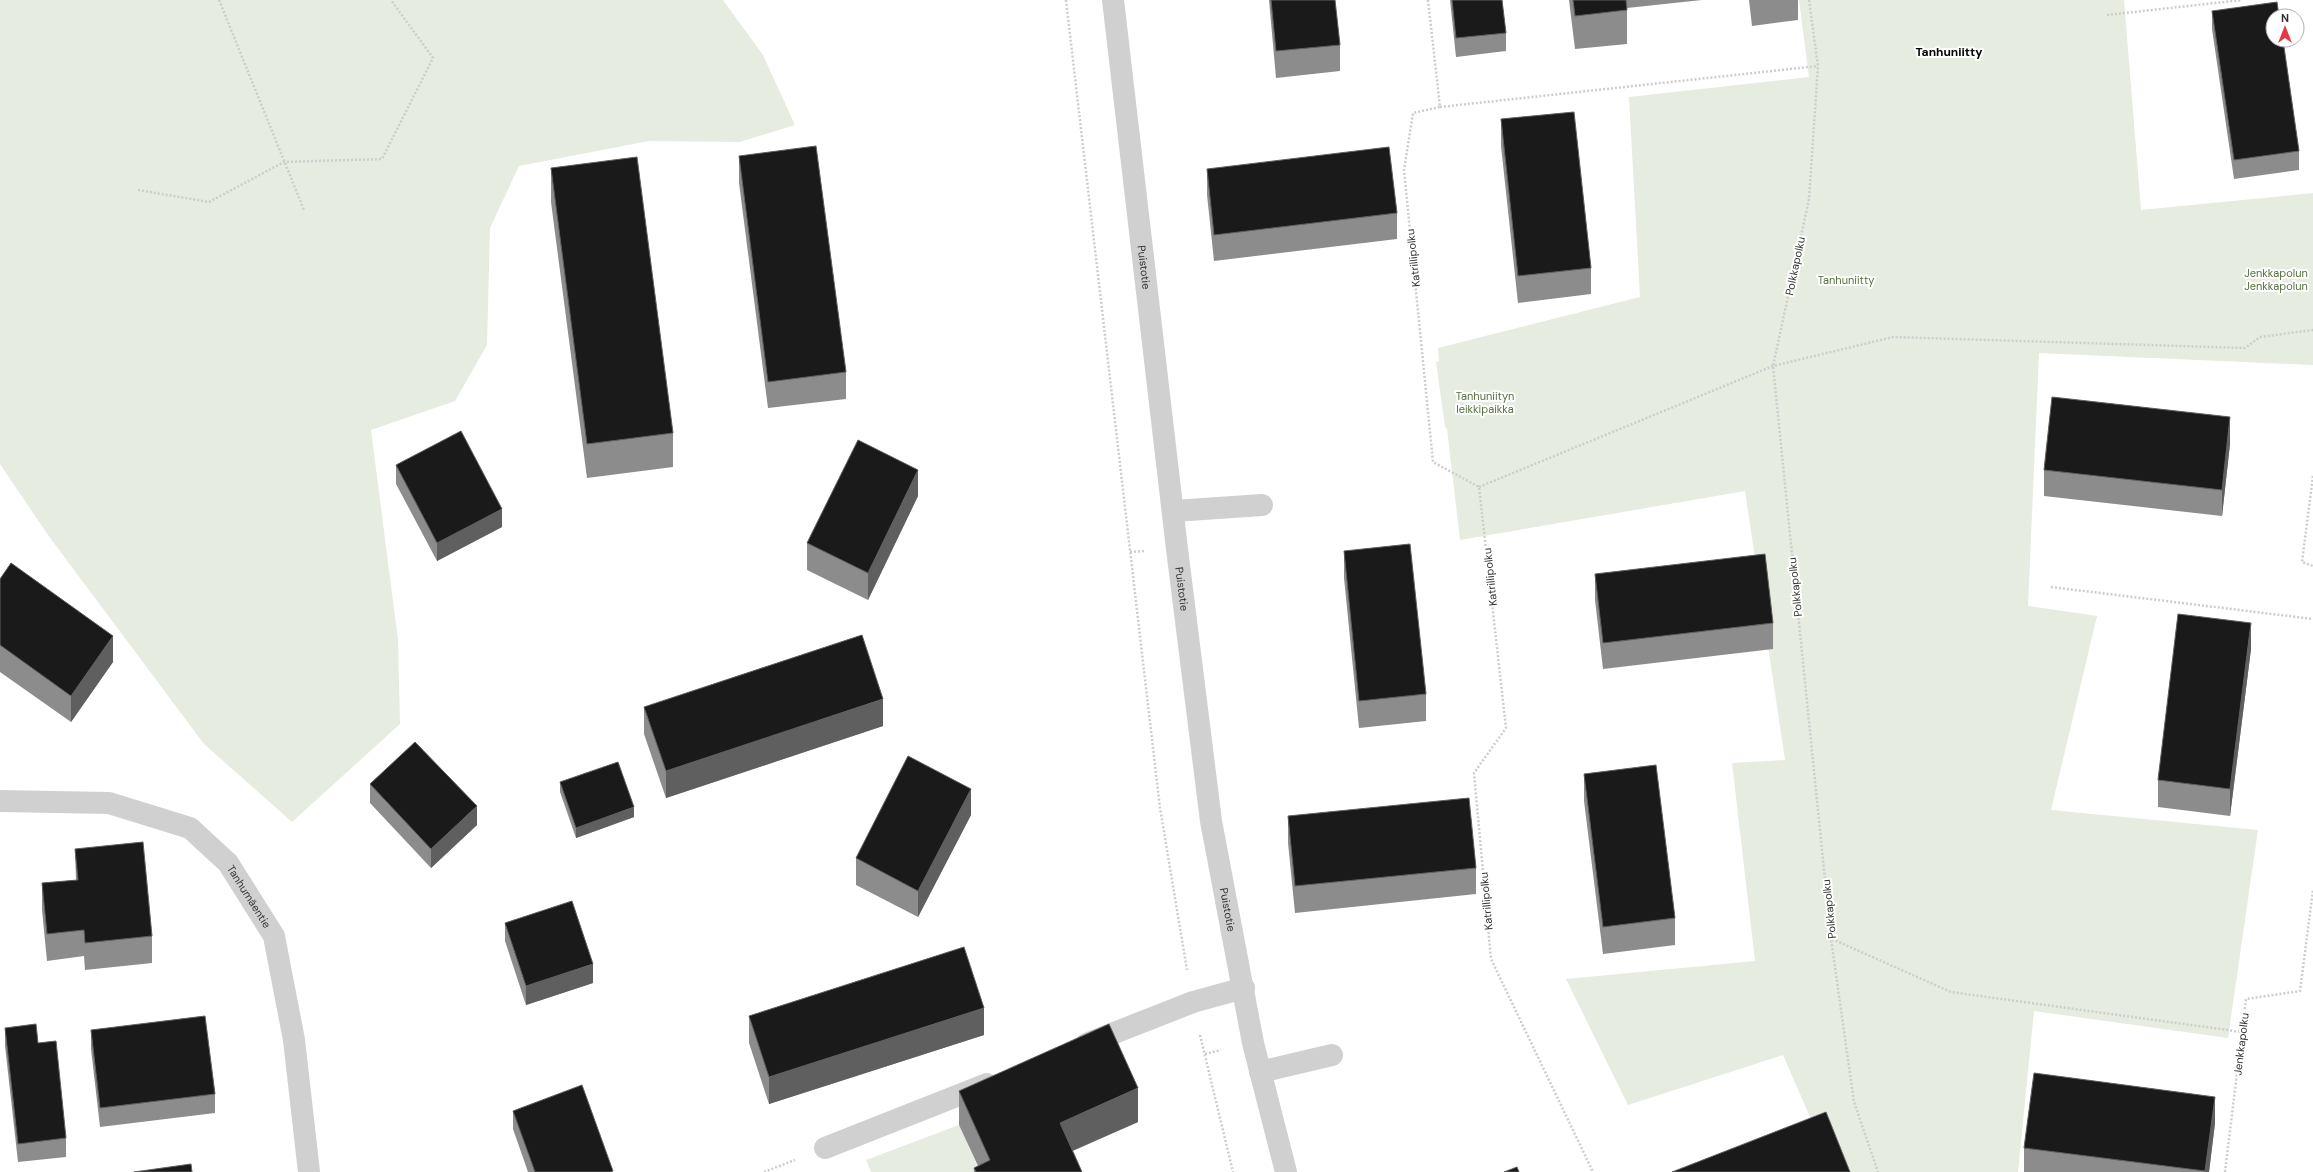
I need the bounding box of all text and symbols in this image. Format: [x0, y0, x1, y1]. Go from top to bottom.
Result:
north arrow [2265, 8, 2305, 48]
text: N [2281, 11, 2289, 25]
district label: Tanhuniitty [1916, 44, 1983, 60]
street label: Katrillipolku [1403, 228, 1423, 288]
street label: Polkkapolku [1782, 235, 1808, 297]
street label: Puistotie [1135, 244, 1154, 290]
park label: Jenkkapolun Jenkkapolun [2244, 266, 2308, 293]
park label: Tanhuniitty [1818, 273, 1874, 287]
park label: Tanhuniityn leikkipaikka [1456, 389, 1514, 416]
street label: Katrillipolku [1480, 547, 1500, 607]
street label: Polkkapolku [1785, 557, 1805, 617]
street label: Puistotie [1172, 566, 1192, 612]
street label: Tanhumäentie [224, 862, 274, 931]
street label: Katrillipolku [1476, 871, 1496, 931]
street label: Polkkapolku [1819, 879, 1839, 939]
street label: Puistotie [1217, 887, 1239, 933]
street label: Jenkkapolku [2230, 1012, 2252, 1076]

